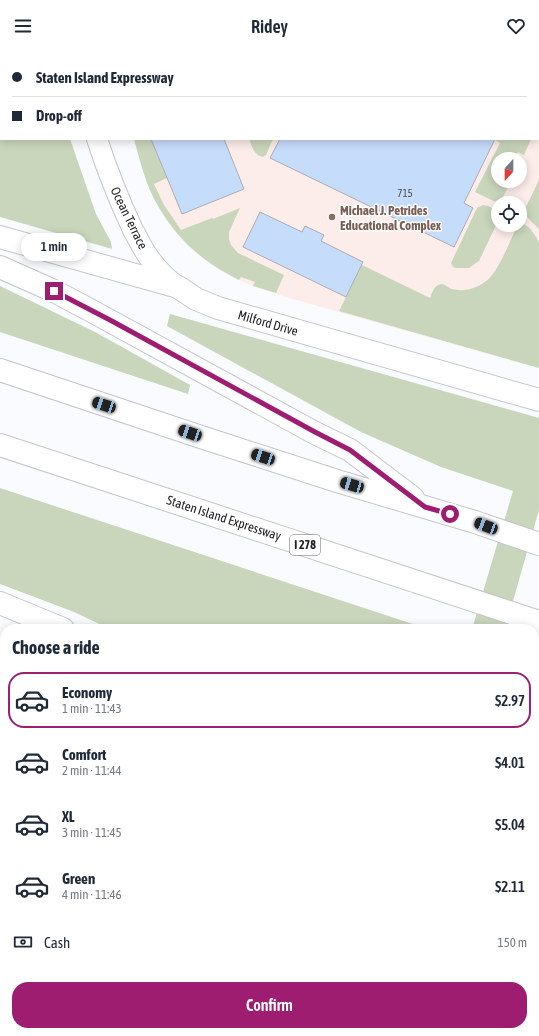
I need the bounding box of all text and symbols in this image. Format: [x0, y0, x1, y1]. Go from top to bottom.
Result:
icon: menu [12, 15, 34, 37]
icon: heart [505, 15, 527, 37]
text: Ridey [251, 16, 288, 37]
text: Staten Island Expressway [36, 69, 174, 86]
text: Drop-off [36, 107, 82, 124]
north arrow [491, 152, 527, 188]
map controls [491, 152, 527, 232]
street label: Ocean Terrace [107, 184, 151, 252]
house number: 715 [397, 187, 413, 199]
button: locate [491, 196, 527, 232]
place label: Michael J. Petrides Educational Complex [340, 203, 442, 233]
marker: Michael J. Petrides Educational Complex [327, 212, 337, 222]
callout: 1 min [21, 233, 87, 261]
text: 1 min [41, 239, 67, 254]
route end [45, 282, 63, 300]
street label: Milford Drive [236, 307, 300, 339]
car [91, 396, 117, 414]
car [177, 423, 203, 443]
car [250, 448, 276, 466]
car [339, 476, 365, 494]
street label: Staten Island Expressway [165, 492, 284, 544]
route start [441, 505, 459, 523]
car [473, 516, 499, 536]
road number: I 278 [290, 535, 320, 555]
text: Choose a ride [12, 637, 100, 658]
icon: car [14, 682, 50, 718]
text: Economy [62, 684, 112, 701]
text: $2.97 [495, 692, 525, 709]
text: 1 min · 11:43 [62, 701, 122, 716]
icon: car [14, 744, 50, 780]
text: Comfort [62, 746, 106, 763]
text: $4.01 [495, 754, 525, 771]
text: 2 min · 11:44 [62, 763, 122, 778]
icon: car [14, 806, 50, 842]
text: XL [62, 808, 75, 825]
text: $5.04 [495, 816, 525, 833]
text: 3 min · 11:45 [62, 825, 122, 840]
icon: car [14, 868, 50, 904]
text: Green [62, 870, 95, 887]
text: $2.11 [495, 878, 525, 895]
text: 4 min · 11:46 [62, 887, 122, 902]
icon: cash [12, 931, 34, 953]
text: Cash [44, 934, 70, 951]
text: 150 m [498, 935, 527, 950]
button: Confirm [12, 982, 527, 1028]

